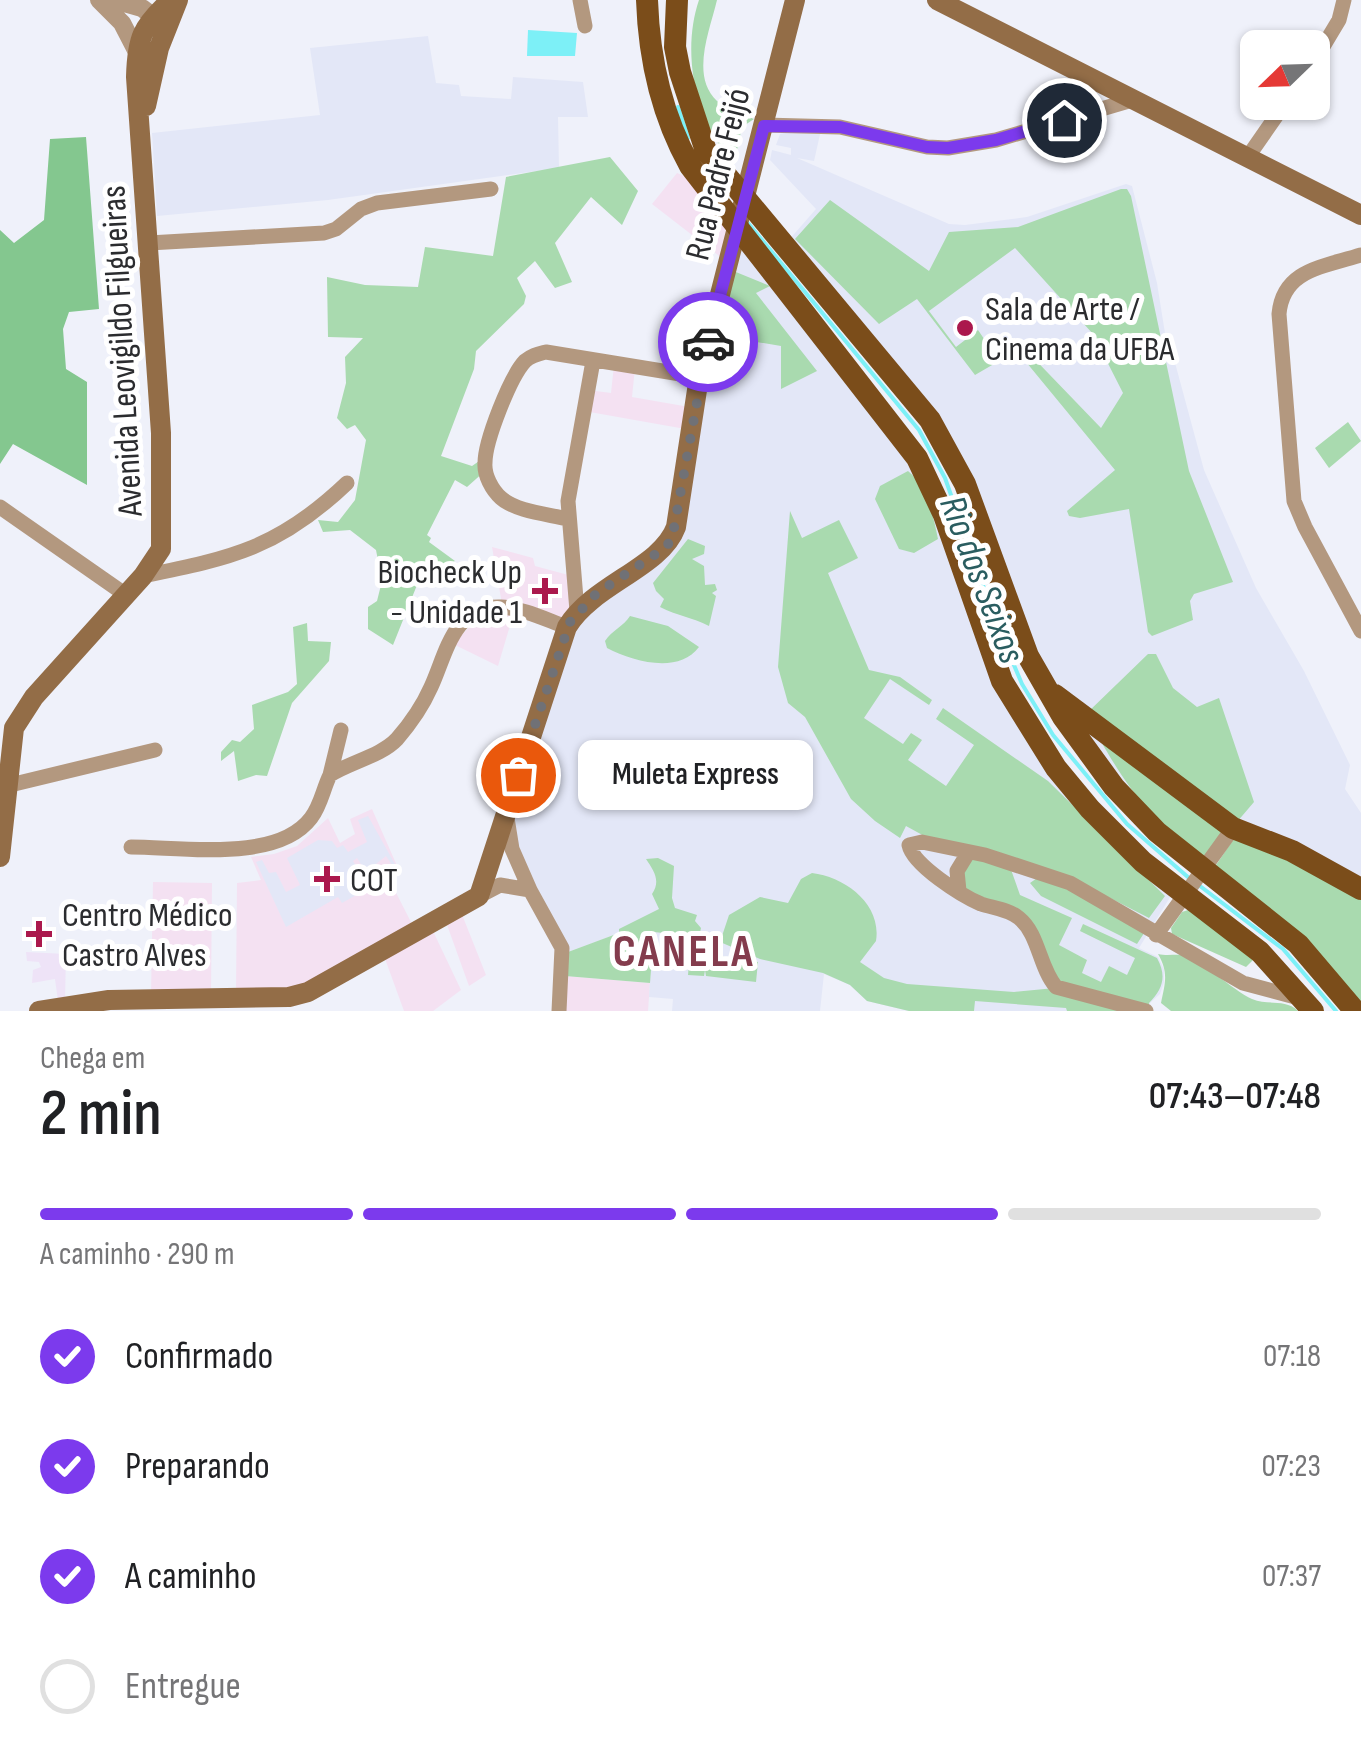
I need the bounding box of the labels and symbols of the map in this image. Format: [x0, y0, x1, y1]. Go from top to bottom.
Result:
north arrow [1240, 30, 1330, 120]
pin [1022, 78, 1107, 163]
street label: Rua Padre Feijó [676, 84, 761, 265]
street label: Avenida Leovigildo Filgueiras [92, 184, 153, 518]
place label: Sala de Arte / Cinema da UFBA [985, 288, 1175, 371]
courier [658, 292, 758, 392]
marker: Sala de Arte / Cinema da UFBA [954, 317, 976, 339]
water label: Rio dos Seixos [929, 489, 1034, 670]
place label: Biocheck Up - Unidade 1 [378, 551, 522, 634]
marker: Biocheck Up - Unidade 1 [532, 578, 558, 604]
pin [476, 733, 561, 818]
callout: Muleta Express [578, 740, 813, 810]
place label: COT [350, 859, 398, 902]
marker: COT [314, 866, 340, 892]
place label: Centro Médico Castro Alves [62, 894, 233, 977]
marker: Centro Médico Castro Alves [26, 921, 52, 947]
district label: CANELA [613, 925, 755, 980]

